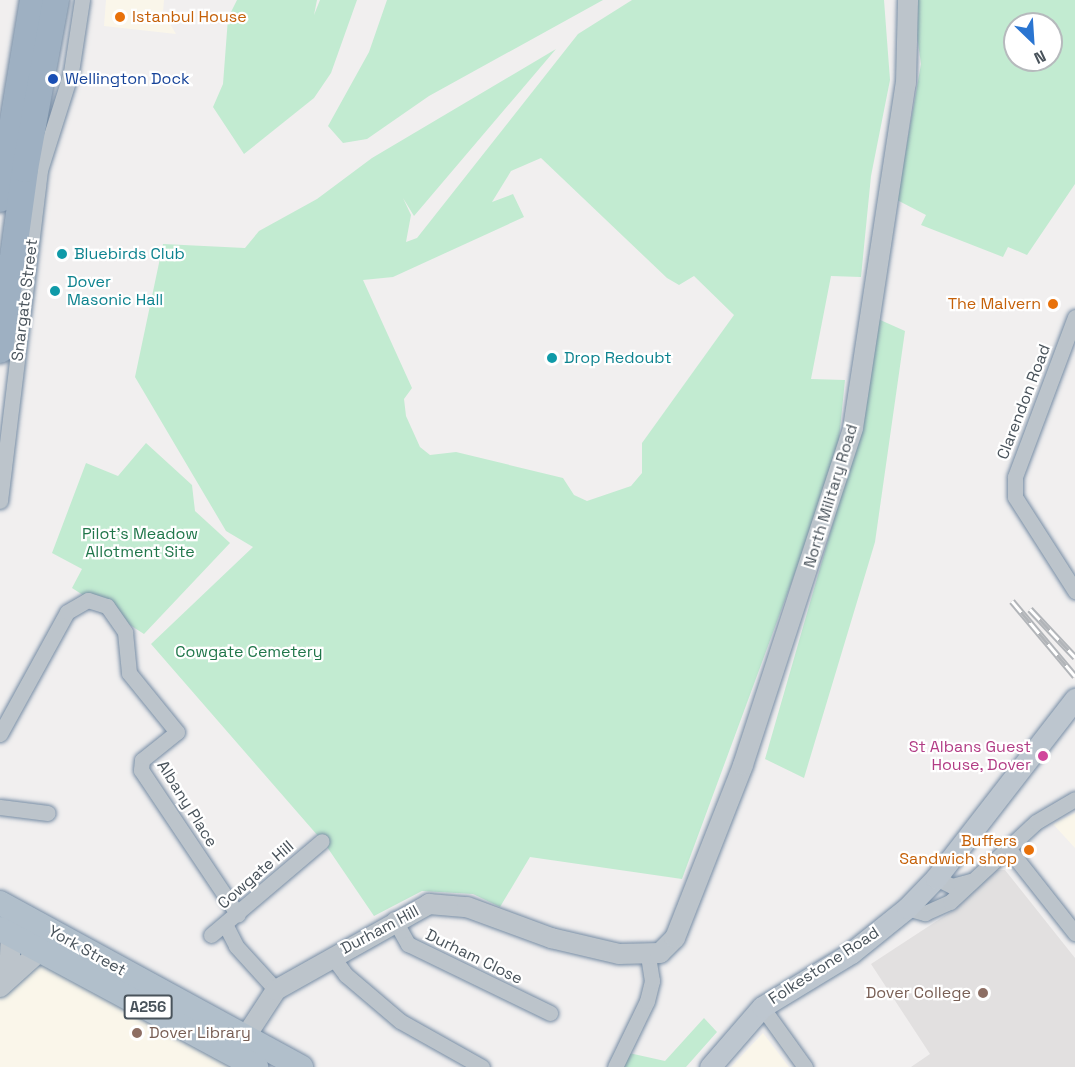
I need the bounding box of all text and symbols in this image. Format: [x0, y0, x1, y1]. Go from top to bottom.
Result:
place label: Istanbul House [132, 7, 247, 27]
marker: Istanbul House [113, 10, 127, 24]
north arrow [1003, 12, 1063, 72]
text: N [1031, 45, 1049, 69]
place label: Wellington Dock [65, 69, 190, 89]
marker: Wellington Dock [46, 72, 60, 86]
street label: Snargate Street [8, 238, 42, 362]
place label: Bluebirds Club [74, 244, 185, 264]
marker: Bluebirds Club [55, 247, 69, 261]
place label: Dover Masonic Hall [67, 272, 163, 310]
marker: Dover Masonic Hall [48, 284, 62, 298]
place label: The Malvern [948, 294, 1041, 314]
marker: The Malvern [1046, 297, 1060, 311]
street label: Clarendon Road [993, 342, 1055, 462]
place label: Drop Redoubt [564, 348, 672, 368]
marker: Drop Redoubt [545, 351, 559, 365]
street label: North Military Road [800, 422, 862, 570]
park label: Pilot’s Meadow Allotment Site [82, 524, 198, 562]
park label: Cowgate Cemetery [175, 642, 323, 662]
place label: St Albans Guest House, Dover [908, 737, 1031, 775]
marker: St Albans Guest House, Dover [1036, 749, 1050, 763]
street label: Albany Place [153, 757, 221, 851]
place label: Buffers Sandwich shop [899, 831, 1017, 869]
street label: Cowgate Hill [214, 837, 298, 913]
marker: Buffers Sandwich shop [1022, 843, 1036, 857]
street label: Durham Hill [338, 901, 422, 959]
street label: York Street [45, 922, 129, 980]
street label: Folkestone Road [765, 923, 883, 1009]
street label: Durham Close [422, 925, 526, 989]
place label: Dover College [866, 983, 971, 1003]
marker: Dover College [976, 986, 990, 1000]
road number: A256 [122, 995, 174, 1019]
place label: Dover Library [149, 1023, 251, 1043]
marker: Dover Library [130, 1026, 144, 1040]

